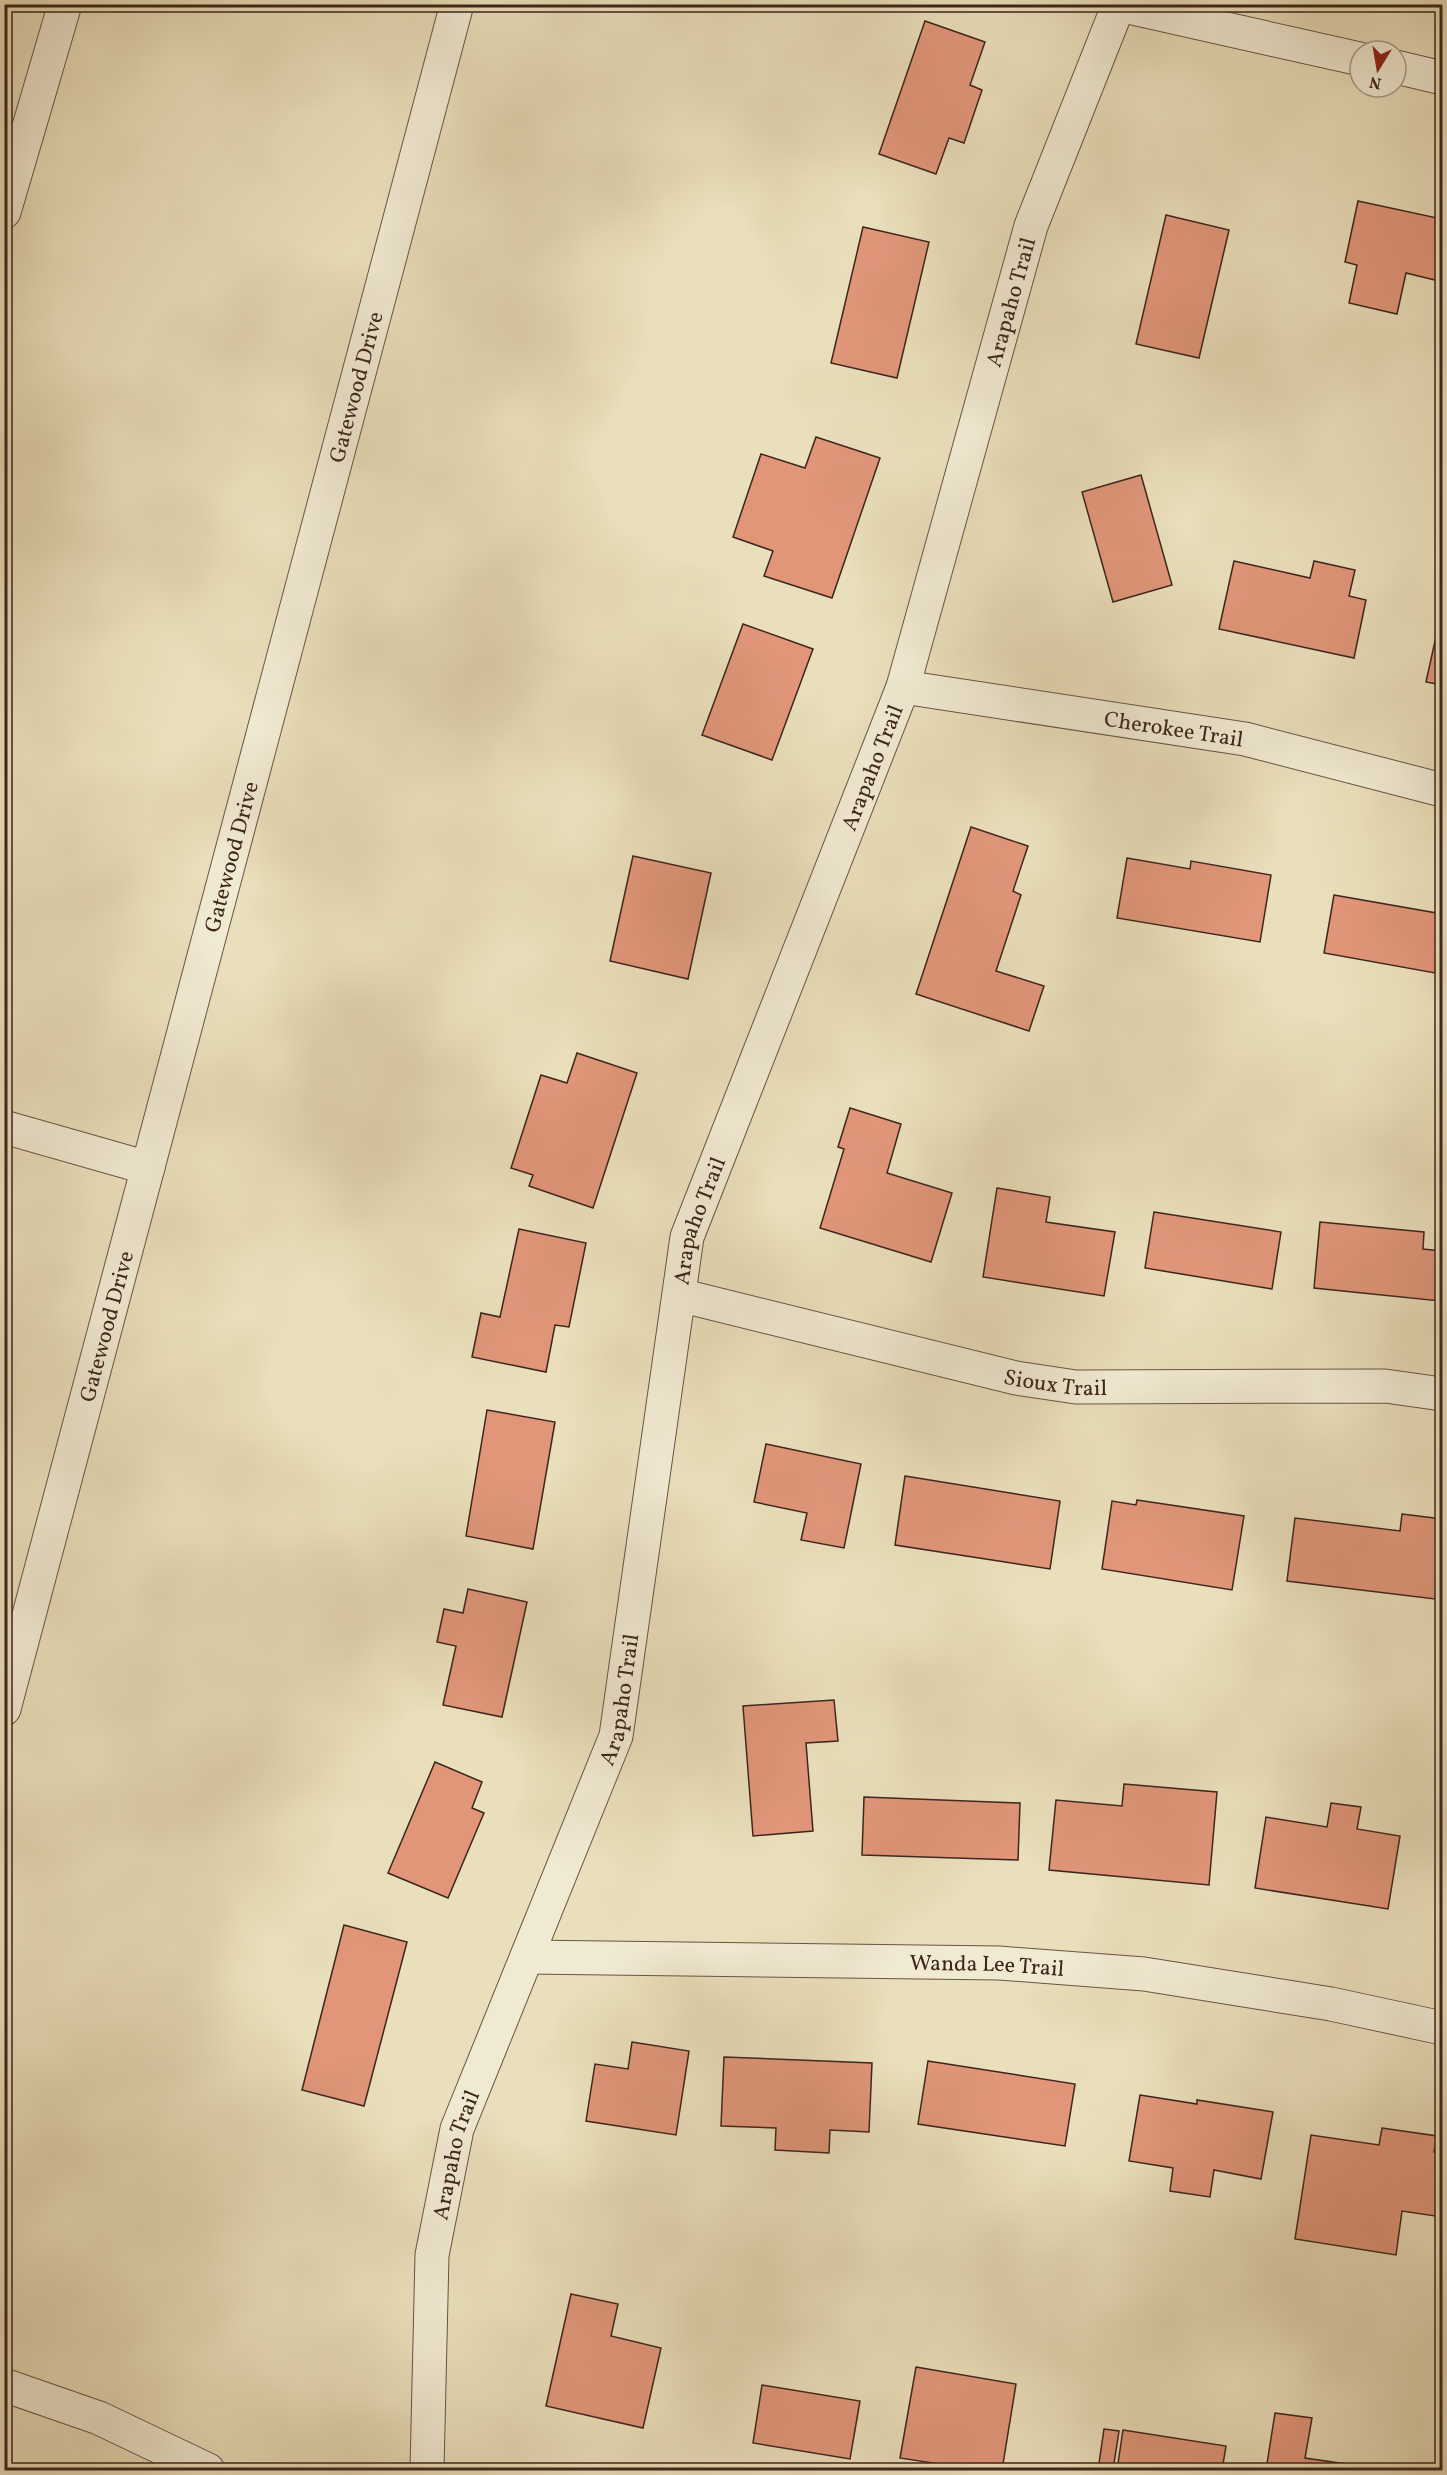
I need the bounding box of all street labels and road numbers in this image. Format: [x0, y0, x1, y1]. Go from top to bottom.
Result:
street label: Arapaho Trail [980, 234, 1045, 371]
street label: Gatewood Drive [323, 308, 393, 467]
street label: Arapaho Trail [835, 701, 913, 836]
street label: Cherokee Trail [1102, 705, 1245, 757]
street label: Gatewood Drive [198, 778, 268, 936]
street label: Arapaho Trail [667, 1153, 735, 1287]
street label: Gatewood Drive [73, 1248, 143, 1406]
street label: Sioux Trail [1000, 1363, 1107, 1405]
street label: Arapaho Trail [593, 1632, 648, 1771]
street label: Wanda Lee Trail [909, 1949, 1065, 1986]
street label: Arapaho Trail [426, 2086, 489, 2223]

